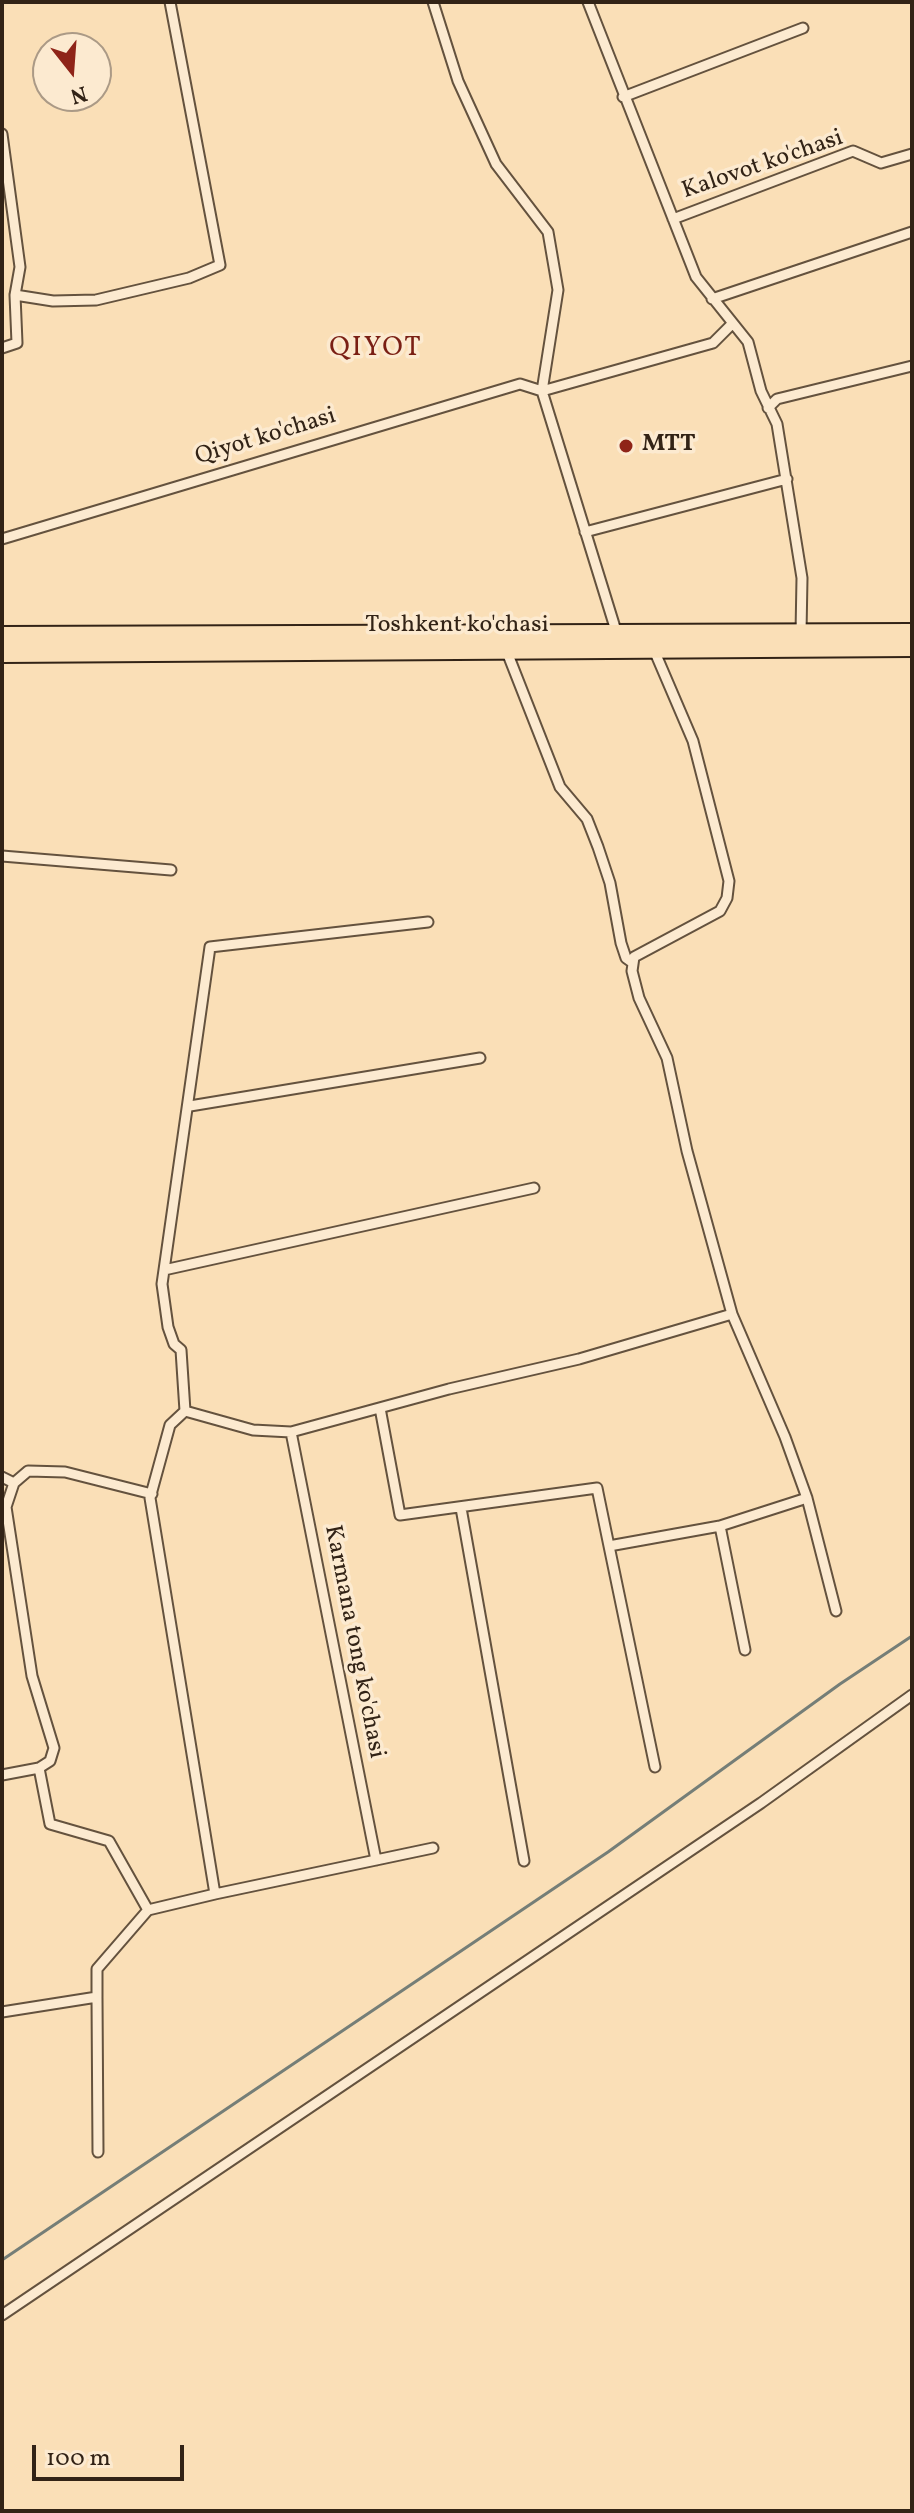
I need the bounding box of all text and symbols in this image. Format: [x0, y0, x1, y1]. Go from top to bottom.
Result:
north arrow [32, 32, 112, 112]
text: N [66, 76, 91, 111]
street label: Kalovot ko'chasi [679, 125, 847, 207]
district label: QIYOT [329, 333, 423, 367]
street label: Qiyot ko'chasi [192, 403, 340, 473]
place label: MTT [642, 432, 696, 460]
marker: MTT [617, 437, 635, 455]
street label: Toshkent ko'chasi [365, 613, 549, 641]
street label: Karmana tong ko'chasi [316, 1523, 390, 1761]
scale bar [36, 2429, 188, 2479]
text: 100 m [46, 2442, 111, 2476]

